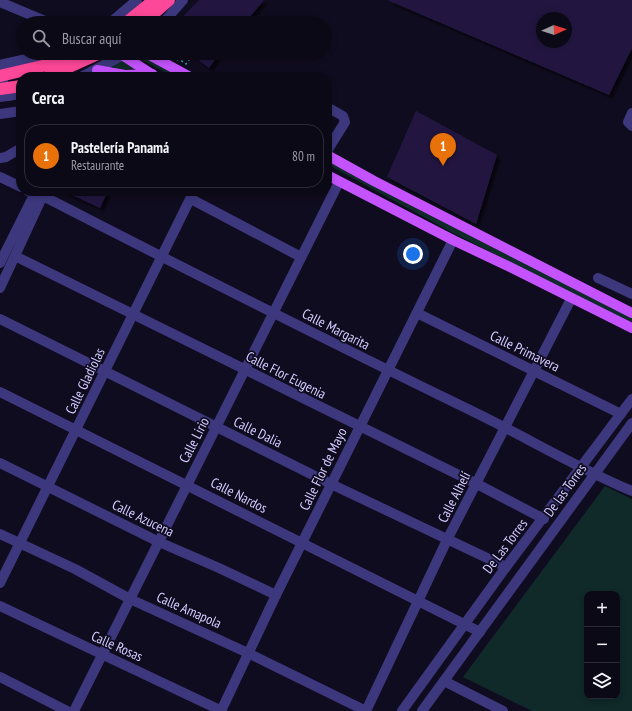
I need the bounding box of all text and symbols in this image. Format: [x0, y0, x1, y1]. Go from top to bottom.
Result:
north arrow [536, 12, 572, 48]
search box [16, 16, 332, 60]
icon: search [30, 27, 52, 49]
text: Buscar aquí [62, 29, 122, 48]
text: Cerca [32, 87, 65, 109]
pin: 1 [430, 133, 456, 166]
text: Pastelería Panamá [71, 138, 169, 157]
text: 1 [43, 148, 49, 165]
text: 80 m [292, 148, 315, 165]
text: Restaurante [71, 157, 124, 174]
your location [403, 244, 423, 264]
street label: Calle Margarita [299, 304, 373, 354]
street label: Calle Primavera [487, 326, 563, 376]
street label: Calle Gladiolas [61, 345, 109, 417]
street label: Calle Flor Eugenia [243, 347, 329, 403]
street label: Calle Dalia [231, 413, 285, 451]
street label: Calle Lirio [175, 414, 213, 466]
street label: Calle Flor de Mayo [295, 425, 351, 513]
street label: De las Torres [540, 460, 590, 520]
street label: Calle Alhelí [434, 468, 474, 526]
street label: Calle Nardos [208, 473, 270, 517]
street label: Calle Azucena [109, 495, 177, 541]
street label: De Las Torres [479, 515, 532, 577]
street label: Calle Amapola [154, 588, 224, 632]
map controls [584, 591, 620, 699]
button: + [584, 591, 620, 627]
street label: Calle Rosas [88, 627, 146, 665]
button: − [584, 627, 620, 663]
button: layers [584, 663, 620, 699]

